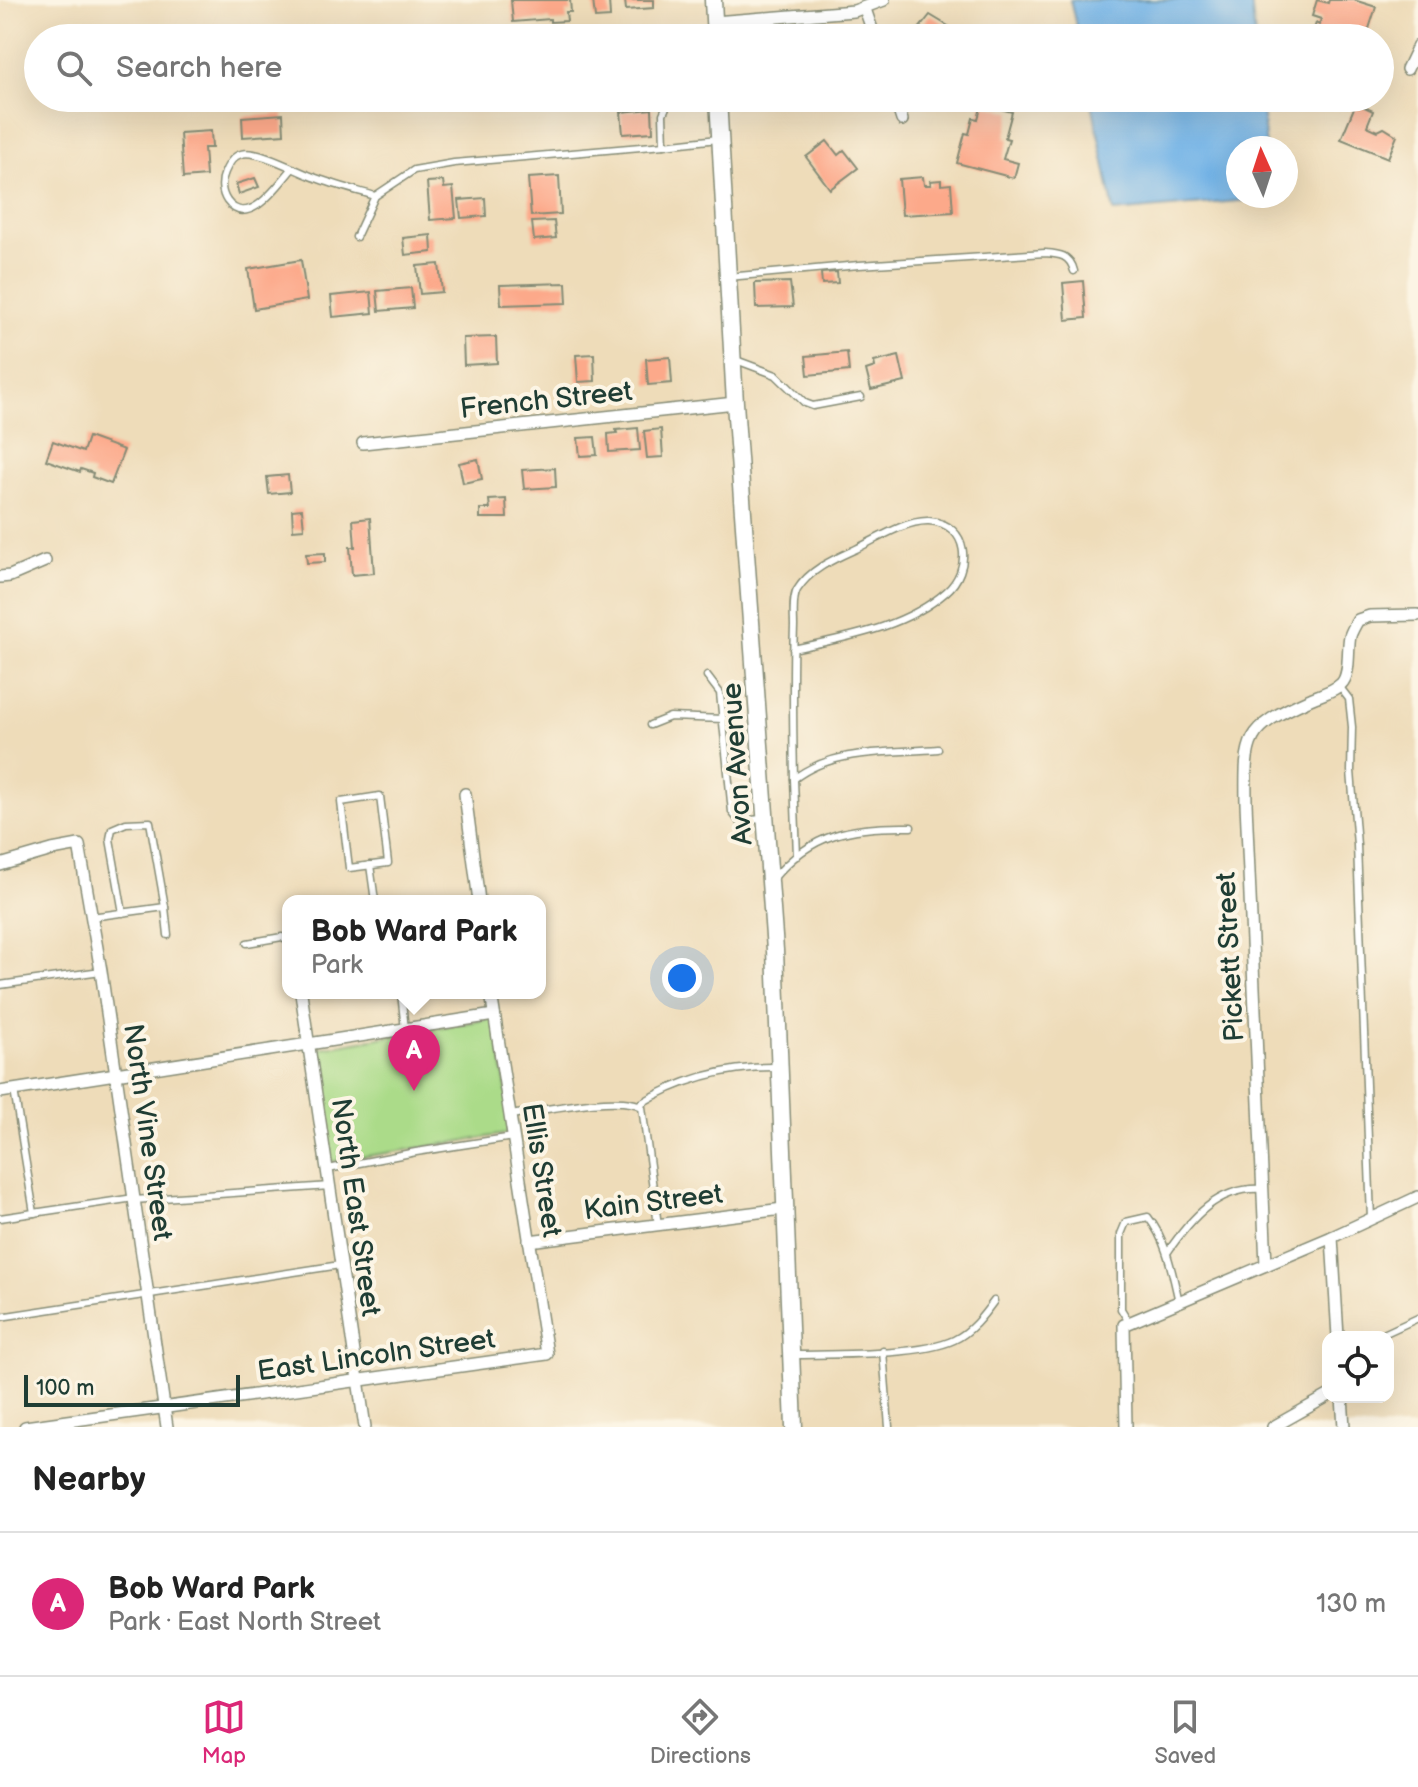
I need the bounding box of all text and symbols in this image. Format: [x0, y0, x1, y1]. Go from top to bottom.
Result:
search box [24, 24, 1394, 112]
icon: search [52, 46, 96, 90]
text: Search here [116, 50, 282, 86]
north arrow [1226, 136, 1298, 208]
street label: French Street [458, 375, 634, 426]
street label: Avon Avenue [715, 682, 760, 846]
street label: Pickett Street [1210, 871, 1251, 1043]
popup [282, 895, 546, 999]
text: Bob Ward Park [311, 914, 517, 950]
text: Park [311, 950, 363, 981]
your location [662, 958, 702, 998]
street label: North Vine Street [116, 1022, 179, 1243]
pin: A [388, 1025, 440, 1091]
street label: North East Street [324, 1096, 387, 1319]
street label: Ellis Street [515, 1101, 568, 1240]
street label: Kain Street [582, 1178, 725, 1227]
street label: East Lincoln Street [255, 1322, 497, 1388]
map controls [1322, 1331, 1394, 1403]
button: locate [1322, 1331, 1394, 1403]
scale bar [24, 1371, 240, 1407]
text: 100 m [36, 1375, 95, 1402]
text: Nearby [32, 1459, 146, 1500]
text: Bob Ward Park [108, 1571, 315, 1607]
text: A [50, 1589, 66, 1620]
text: 130 m [1316, 1589, 1386, 1620]
text: Park · East North Street [108, 1607, 381, 1638]
tab: Map [202, 1695, 246, 1770]
tab: Directions [650, 1695, 751, 1770]
tab: Saved [1154, 1695, 1216, 1770]

